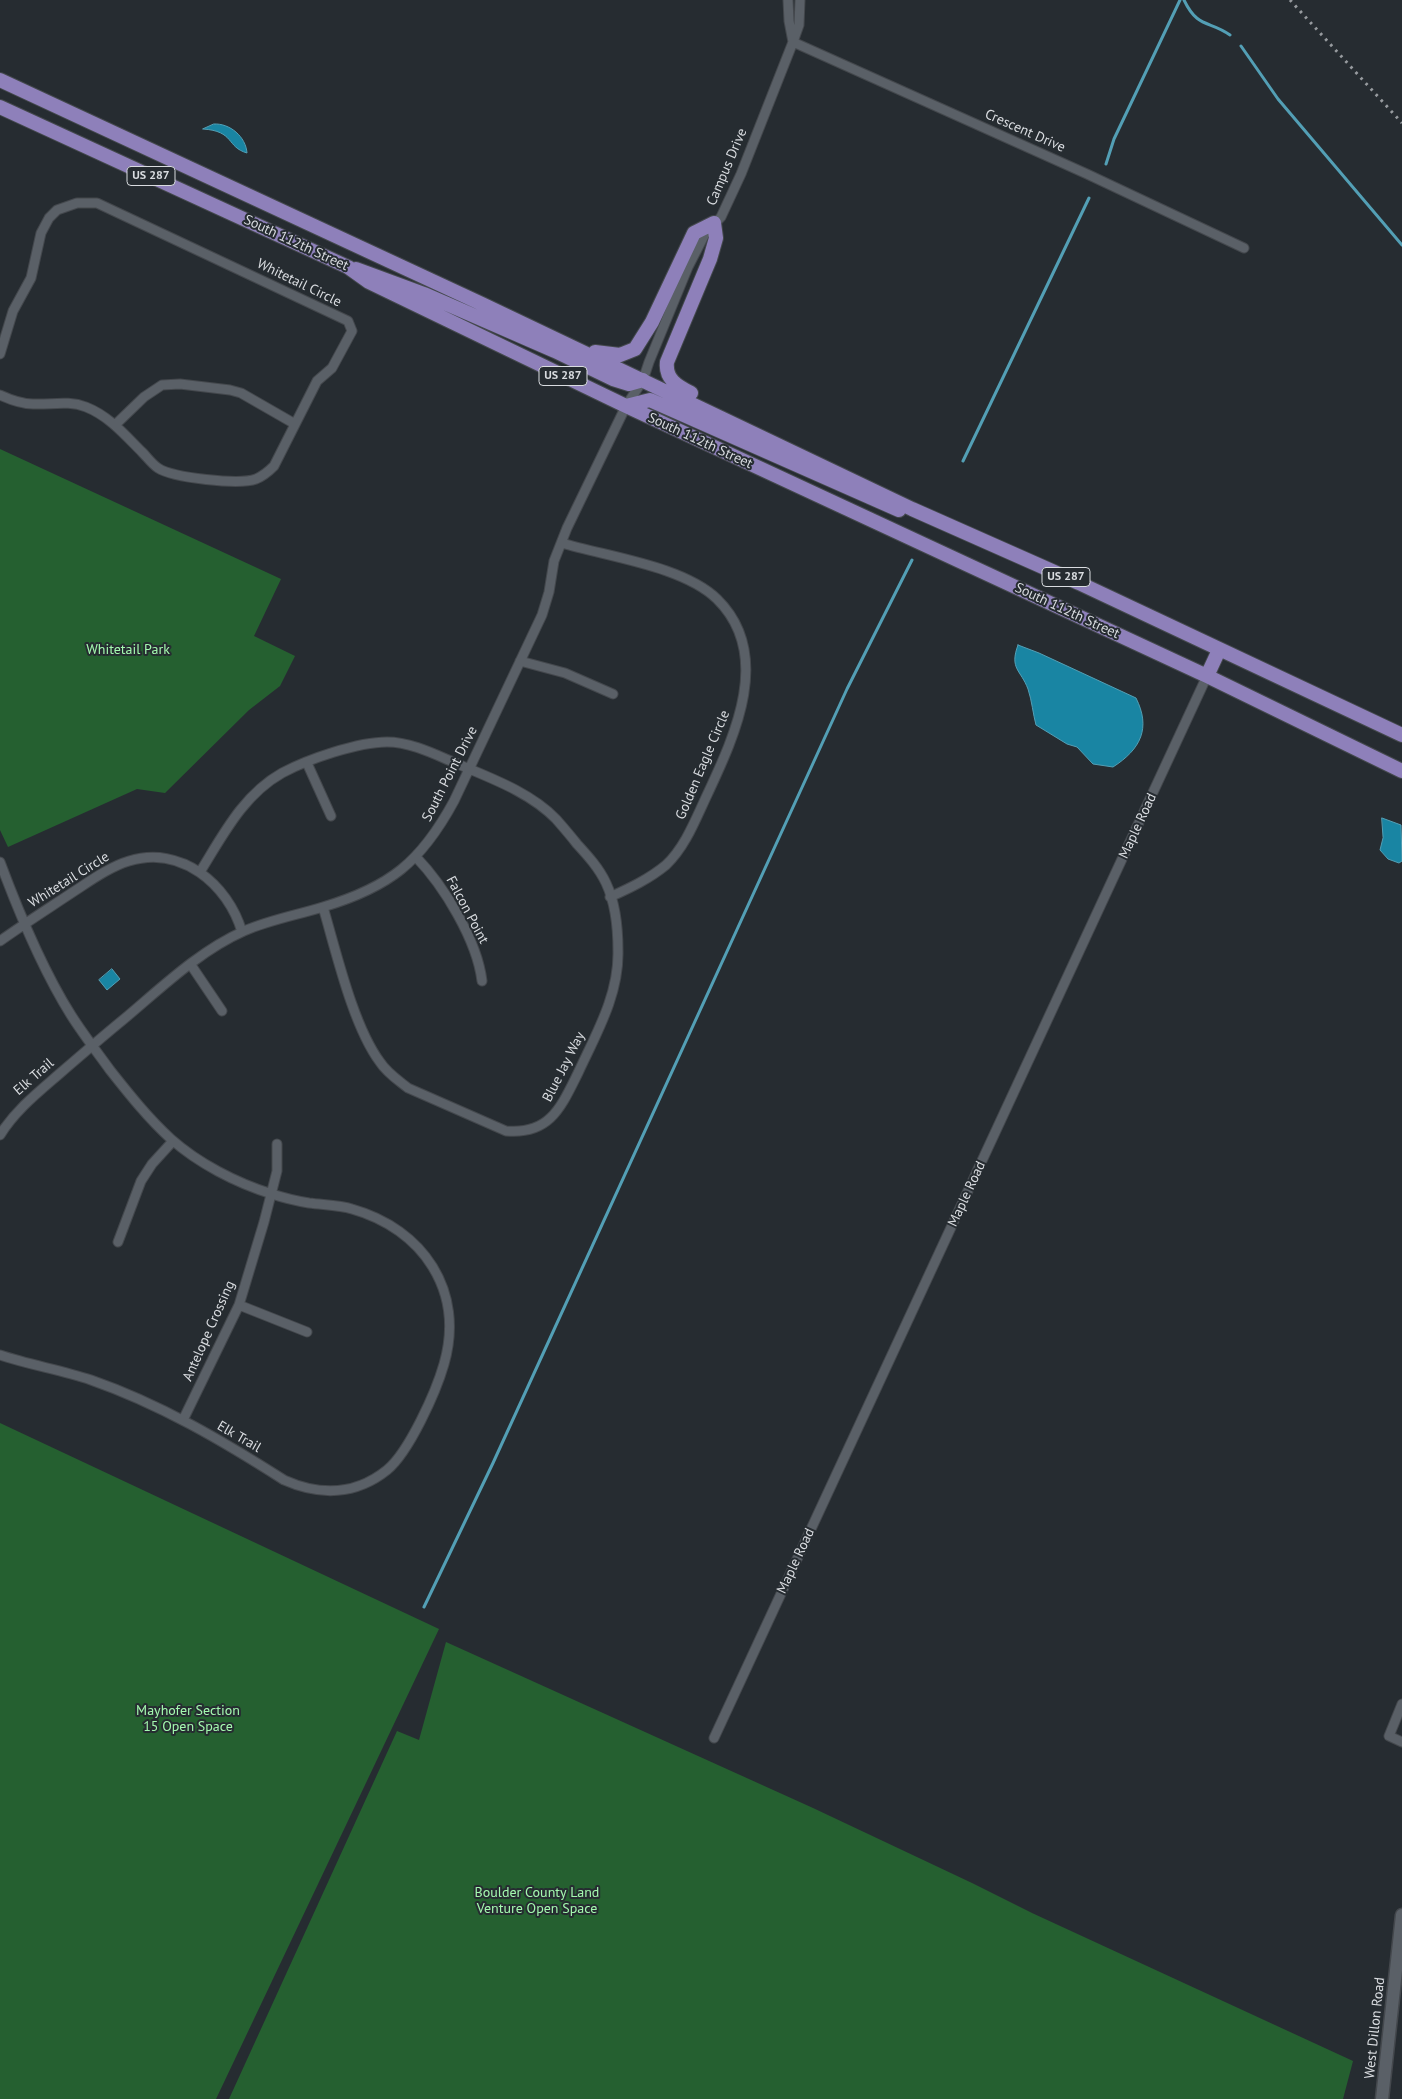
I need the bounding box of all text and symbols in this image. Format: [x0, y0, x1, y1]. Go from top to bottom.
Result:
street label: Crescent Drive [982, 106, 1068, 156]
street label: Campus Drive [703, 126, 751, 208]
road number: US 287 [127, 167, 175, 186]
street label: South 112th Street [241, 211, 351, 275]
street label: Whitetail Circle [254, 255, 344, 311]
road number: US 287 [539, 366, 587, 386]
street label: South 112th Street [645, 409, 755, 473]
road number: US 287 [1042, 568, 1090, 586]
street label: South 112th Street [1012, 579, 1122, 643]
park label: Whitetail Park [86, 642, 170, 658]
street label: Golden Eagle Circle [672, 708, 734, 822]
street label: South Point Drive [419, 724, 481, 824]
street label: Maple Road [1116, 791, 1160, 861]
street label: Whitetail Circle [26, 849, 112, 911]
street label: Falcon Point [442, 873, 492, 947]
street label: Blue Jay Way [539, 1029, 589, 1105]
street label: Elk Trail [10, 1055, 58, 1099]
street label: Maple Road [945, 1159, 989, 1229]
street label: Antelope Crossing [179, 1278, 239, 1384]
street label: Elk Trail [214, 1418, 264, 1456]
street label: Maple Road [774, 1526, 818, 1596]
park label: Mayhofer Section 15 Open Space [136, 1703, 240, 1735]
park label: Boulder County Land Venture Open Space [475, 1885, 599, 1918]
street label: West Dillon Road [1361, 1976, 1389, 2080]

